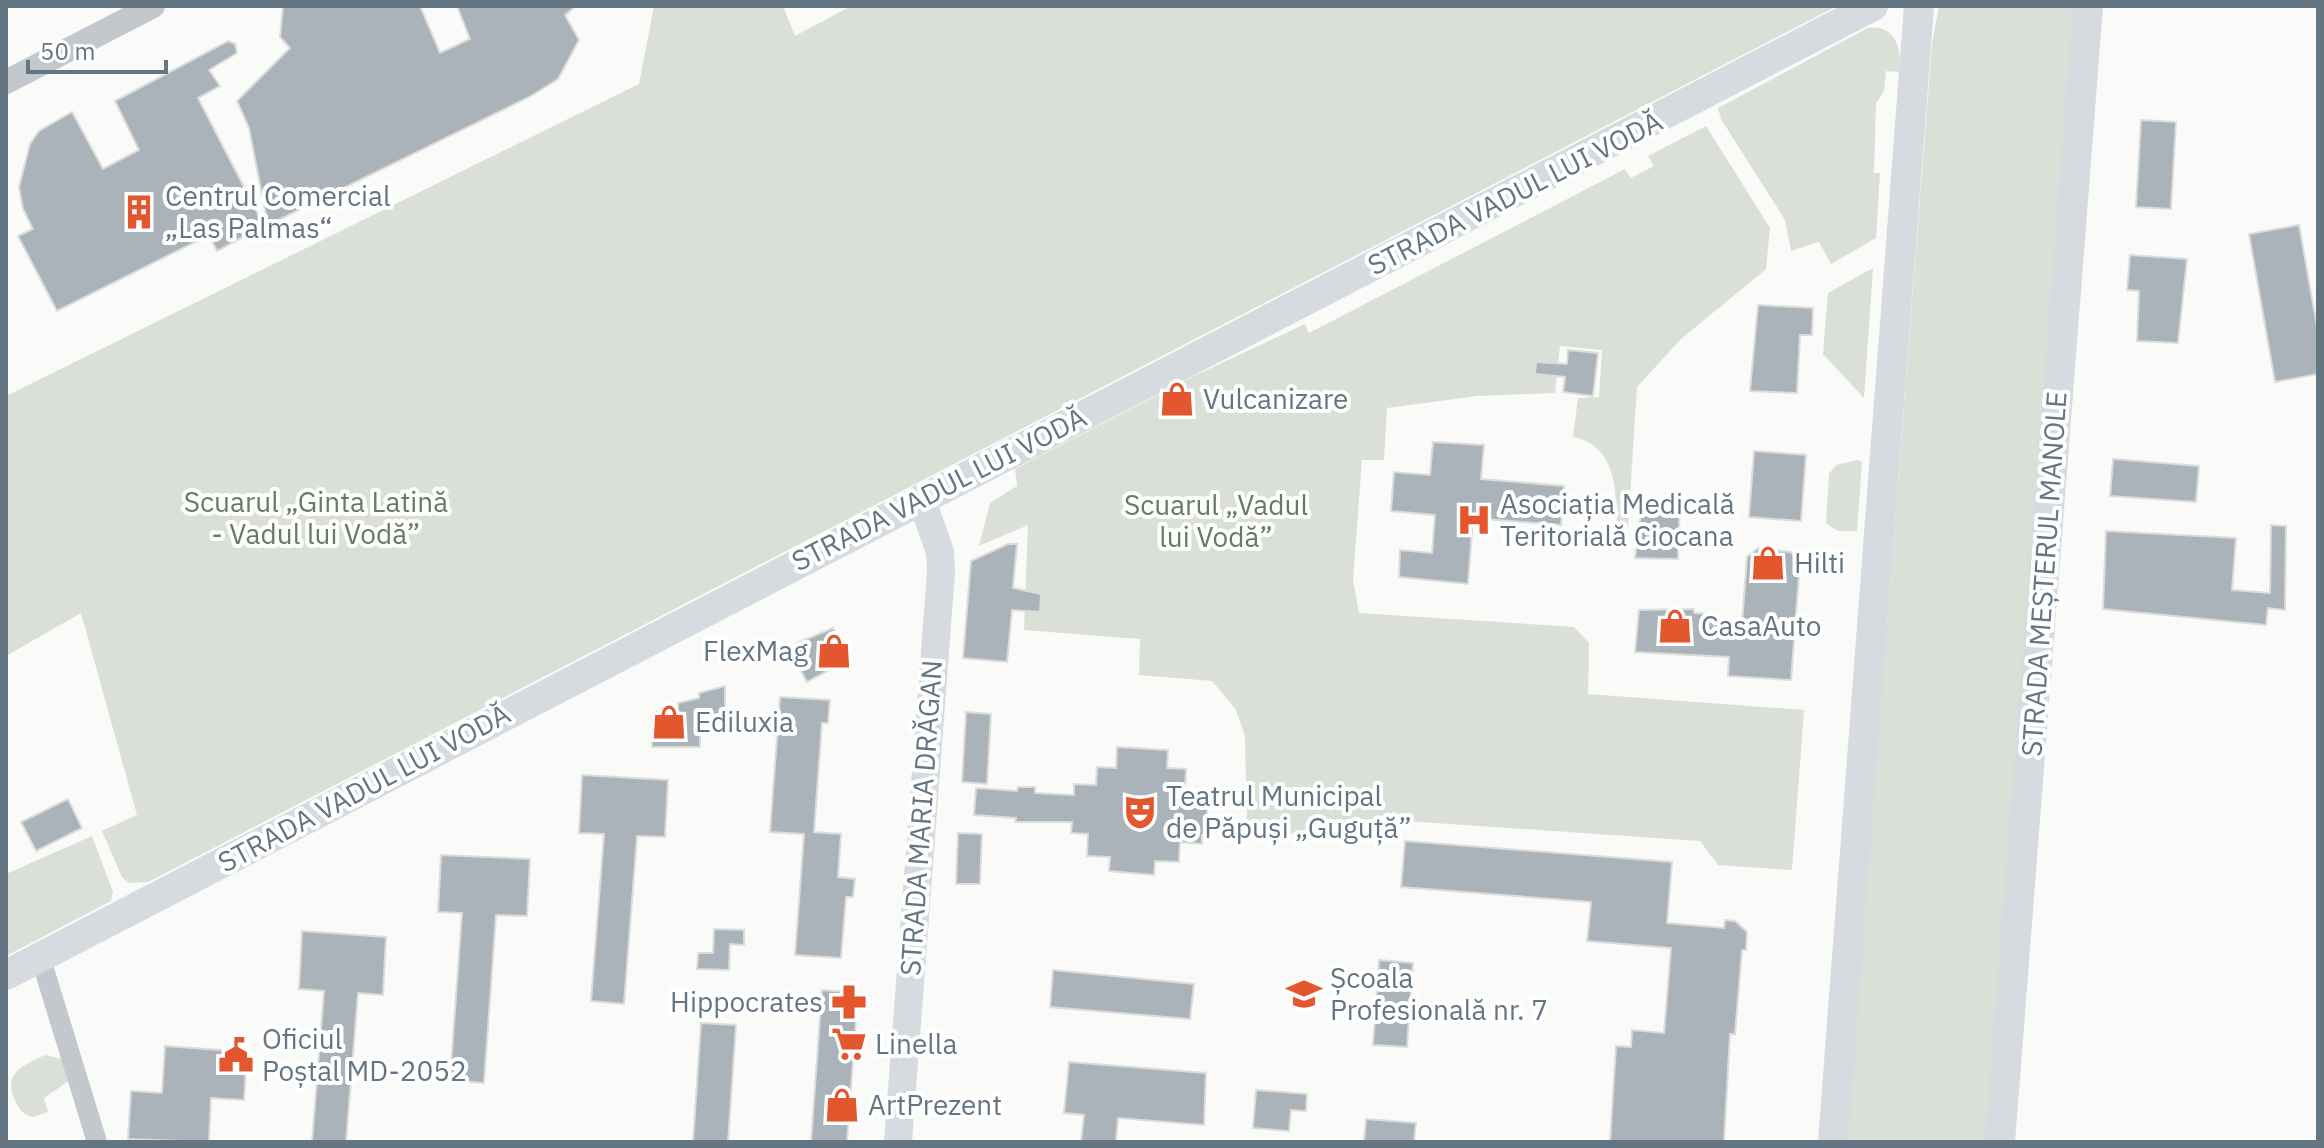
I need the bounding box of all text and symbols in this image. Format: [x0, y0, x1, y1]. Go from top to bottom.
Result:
scale bar [28, 24, 166, 74]
text: 50 m [40, 35, 95, 67]
street label: STRADA VADUL LUI VODĂ [1361, 102, 1668, 283]
place label: Centrul Comercial „Las Palmas“ [165, 177, 391, 246]
building icon: Centrul Comercial „Las Palmas“ [120, 193, 158, 231]
shop icon: Vulcanizare [1158, 380, 1196, 418]
place label: Vulcanizare [1203, 380, 1348, 417]
street label: STRADA MEȘTERUL MANOLE [2012, 390, 2075, 758]
street label: STRADA VADUL LUI VODĂ [785, 398, 1092, 579]
park label: Scuarul „Ginta Latină - Vadul lui Vodă” [184, 483, 448, 552]
place label: Asociația Medicală Teritorială Ciocana [1500, 485, 1735, 554]
park label: Scuarul „Vadul lui Vodă” [1124, 486, 1308, 555]
hospital icon: Asociația Medicală Teritorială Ciocana [1455, 501, 1493, 539]
shop icon: Hilti [1749, 544, 1787, 582]
place label: Hilti [1794, 544, 1845, 581]
shop icon: CasaAuto [1656, 607, 1694, 645]
place label: CasaAuto [1701, 607, 1821, 644]
place label: FlexMag [703, 632, 808, 669]
shop icon: FlexMag [815, 632, 853, 670]
street label: STRADA MARIA DRĂGAN [891, 659, 950, 977]
street label: STRADA VADUL LUI VODĂ [211, 695, 516, 880]
shop icon: Ediluxia [650, 703, 688, 741]
place label: Ediluxia [695, 703, 794, 740]
place label: Teatrul Municipal de Păpuși „Guguță” [1166, 777, 1412, 846]
theatre icon: Teatrul Municipal de Păpuși „Guguță” [1121, 793, 1159, 831]
place label: Școala Profesională nr. 7 [1330, 959, 1548, 1028]
school or university icon: Școala Profesională nr. 7 [1285, 975, 1323, 1013]
place label: Hippocrates [670, 983, 823, 1020]
pharmacy icon: Hippocrates [830, 983, 868, 1021]
place label: Oficiul Poștal MD-2052 [262, 1020, 467, 1089]
supermarket icon: Linella [830, 1025, 868, 1063]
place label: Linella [875, 1025, 957, 1062]
public building icon: Oficiul Poștal MD-2052 [217, 1036, 255, 1074]
shop icon: ArtPrezent [823, 1086, 861, 1124]
place label: ArtPrezent [868, 1086, 1002, 1123]

